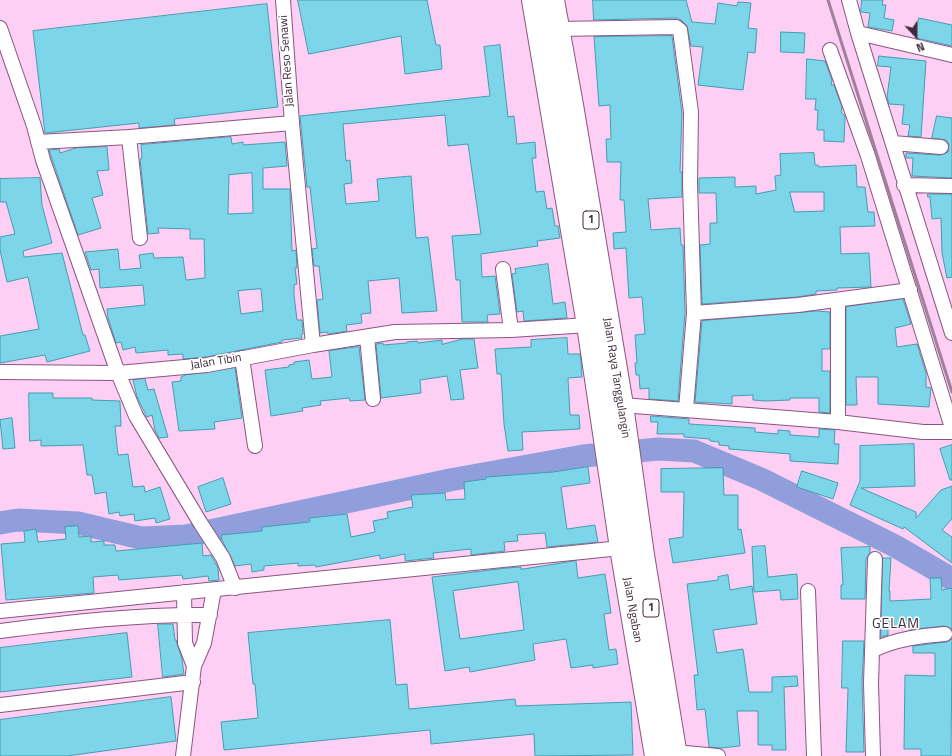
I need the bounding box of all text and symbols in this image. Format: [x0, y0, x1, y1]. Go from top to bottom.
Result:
street label: Jalan Reso Senawi [277, 15, 297, 107]
north arrow [896, 16, 936, 56]
text: N [914, 38, 927, 56]
road number: 1 [583, 211, 599, 229]
street label: Jalan Raya Tanggulangin [599, 317, 633, 439]
street label: Jalan Tibin [189, 351, 243, 373]
street label: Jalan Ngaban [619, 576, 645, 644]
road number: 1 [643, 599, 659, 617]
district label: GELAM [872, 617, 920, 633]

